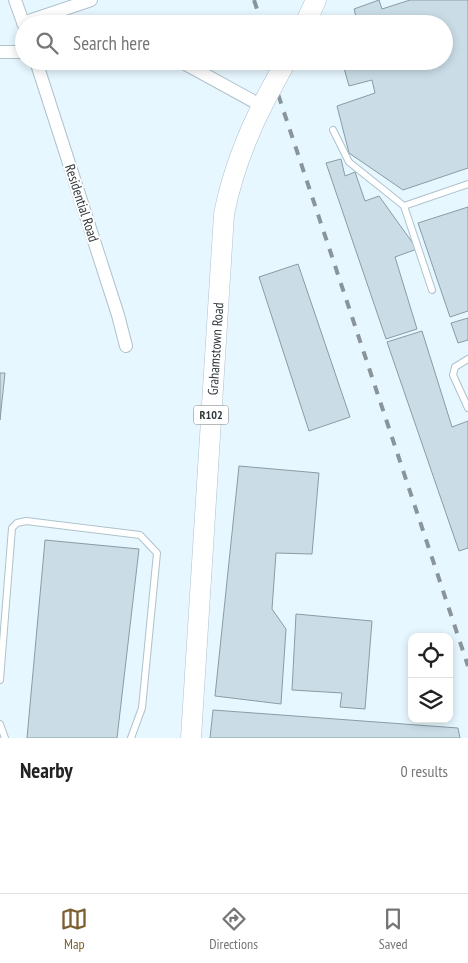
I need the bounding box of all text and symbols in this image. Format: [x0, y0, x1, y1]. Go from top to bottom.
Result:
search box [15, 15, 453, 70]
icon: search [33, 29, 61, 57]
text: Search here [73, 31, 150, 55]
street label: Residential Road [61, 162, 103, 244]
street label: Grahamstown Road [204, 302, 227, 396]
road number: R102 [194, 406, 228, 424]
map controls [408, 633, 453, 723]
button: locate [408, 633, 453, 678]
button: layers [408, 678, 453, 723]
text: Nearby [20, 757, 73, 784]
text: 0 results [401, 761, 448, 781]
tab: Map [60, 905, 88, 953]
tab: Directions [209, 905, 258, 953]
tab: Saved [379, 905, 408, 953]

